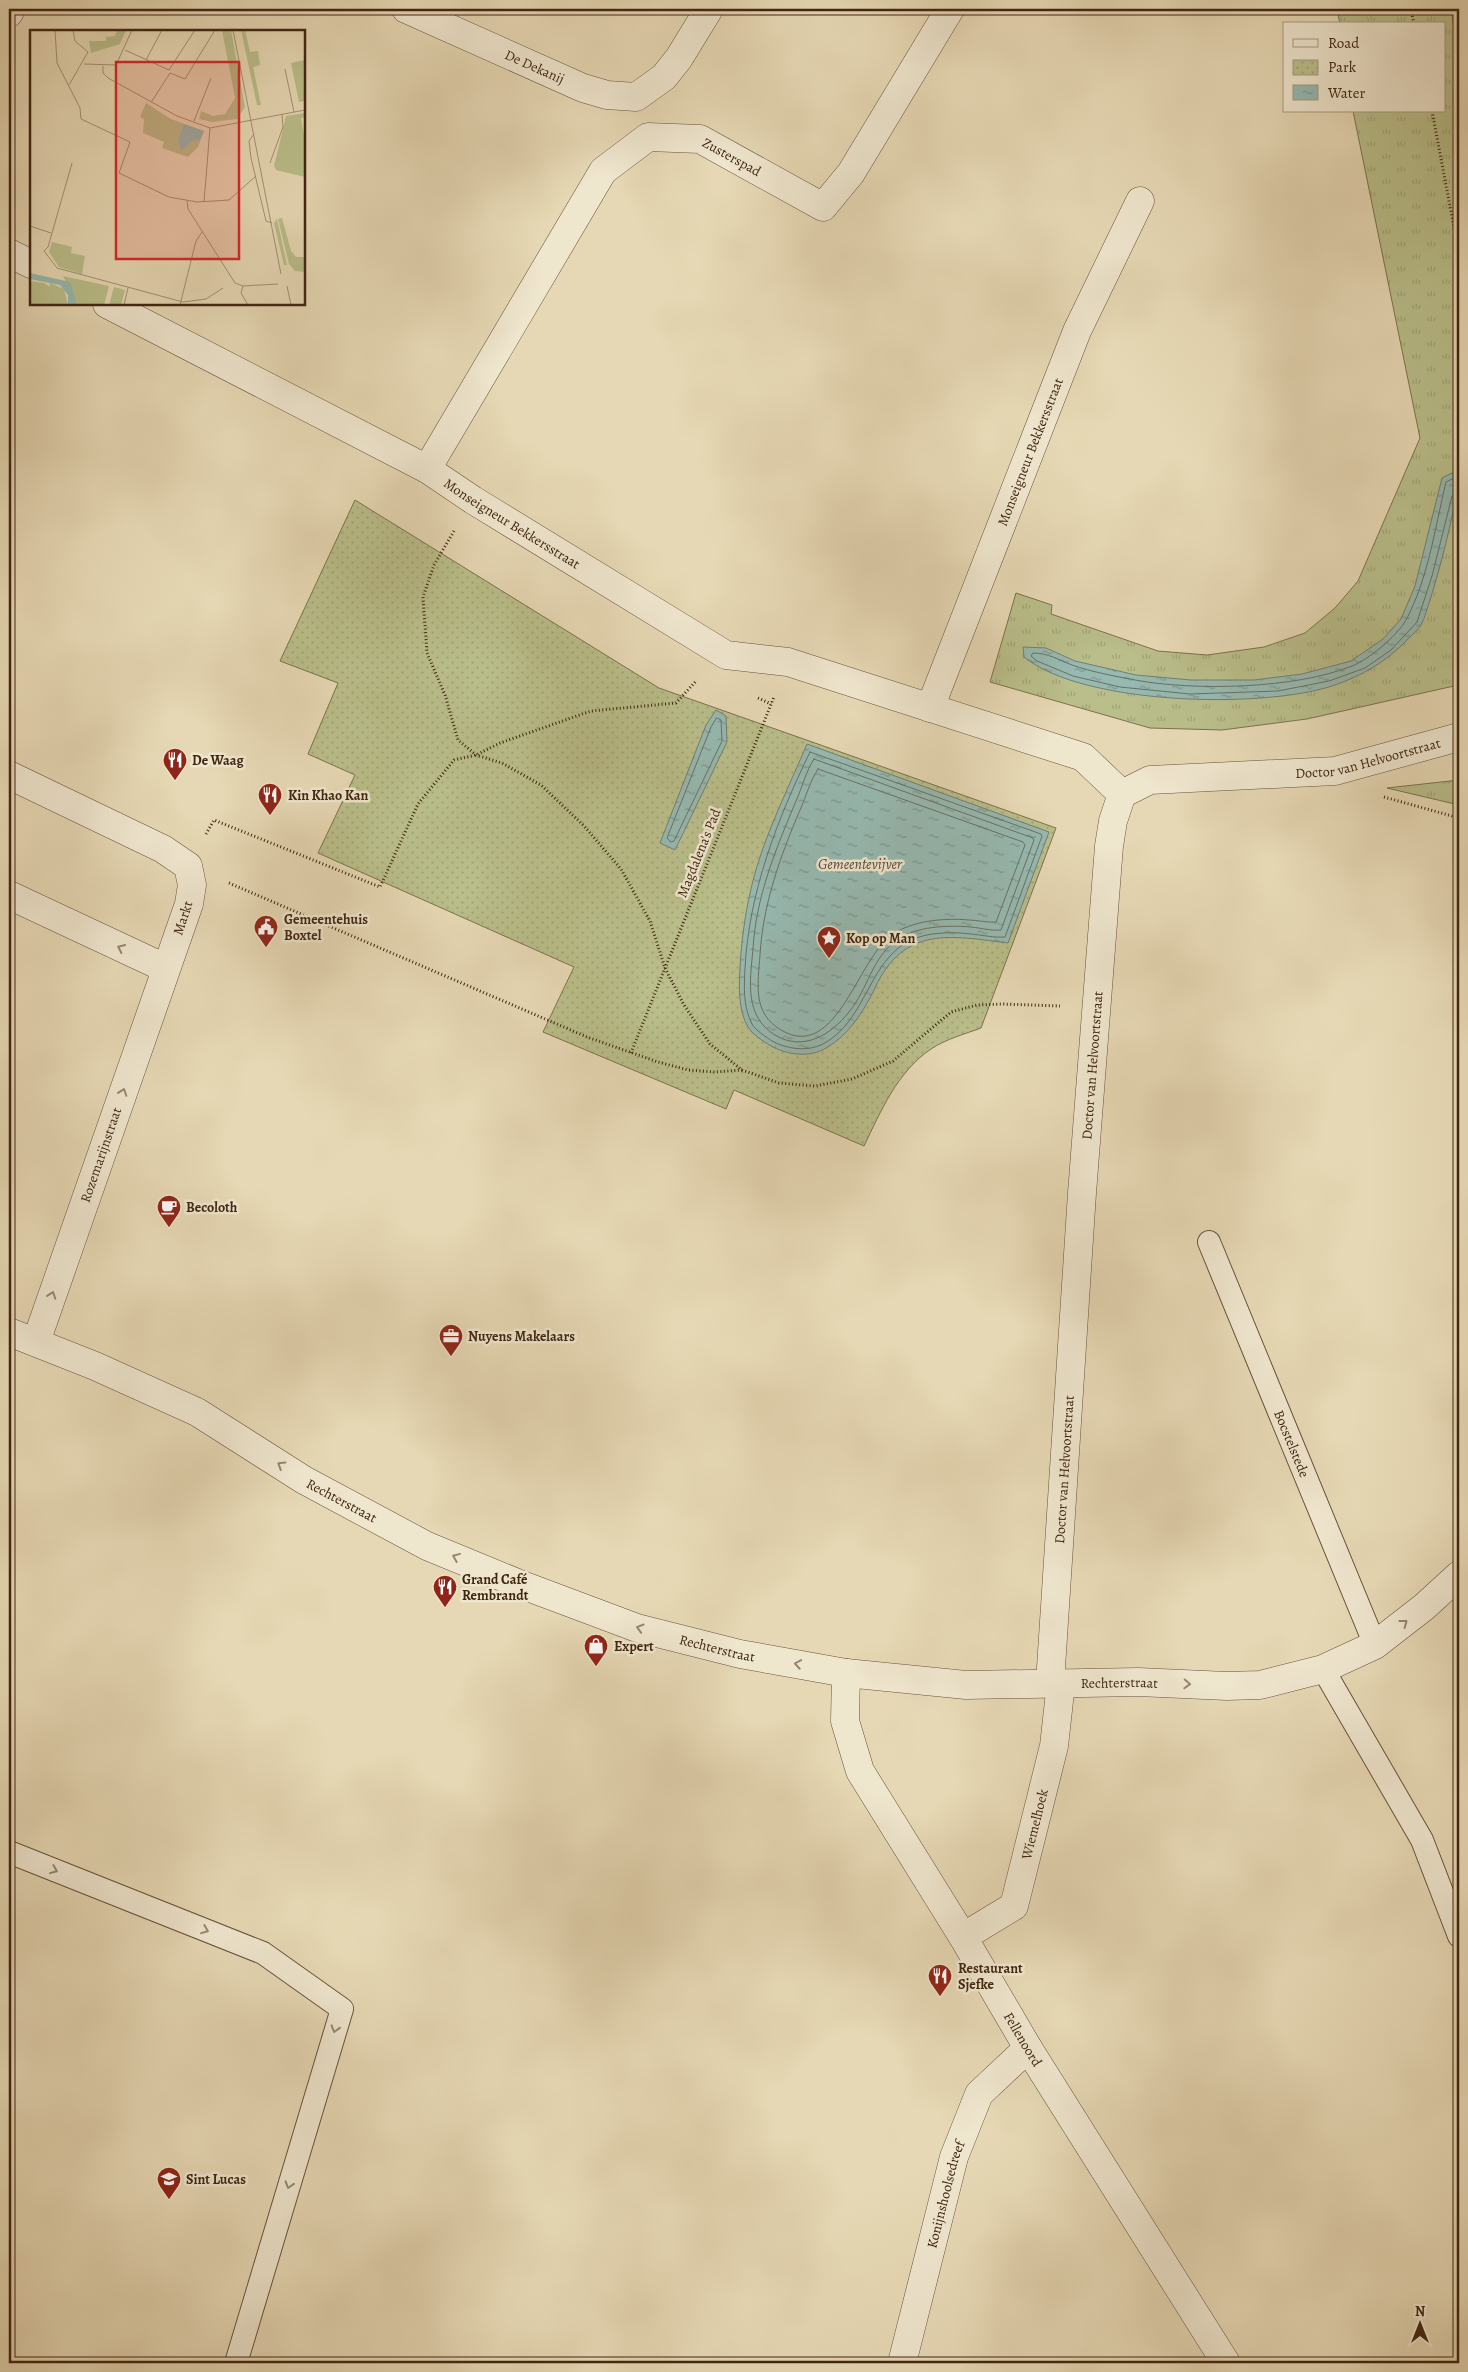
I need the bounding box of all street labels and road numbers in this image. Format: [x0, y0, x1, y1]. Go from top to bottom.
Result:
street label: De Dekanij [502, 45, 568, 88]
street label: Zusterspad [699, 133, 765, 181]
street label: Monseigneur Bekkersstraat [992, 375, 1067, 529]
street label: Monseigneur Bekkersstraat [440, 474, 584, 573]
street label: Doctor van Helvoortstraat [1295, 733, 1443, 782]
street label: Magdalena's Pad [673, 805, 726, 900]
street label: Markt [169, 898, 198, 938]
street label: Doctor van Helvoortstraat [1077, 990, 1107, 1140]
street label: Rozemarijnstraat [76, 1104, 126, 1205]
street label: Doctor van Helvoortstraat [1050, 1394, 1078, 1544]
street label: Bocstelstede [1270, 1407, 1314, 1480]
street label: Rechterstraat [303, 1474, 381, 1527]
street label: Rechterstraat [677, 1630, 757, 1666]
street label: Rechterstraat [1080, 1672, 1159, 1692]
street label: Wiemelhoek [1016, 1787, 1052, 1862]
street label: Fellenoord [999, 2008, 1047, 2070]
street label: Konijnshoolsedreef [922, 2136, 970, 2250]

